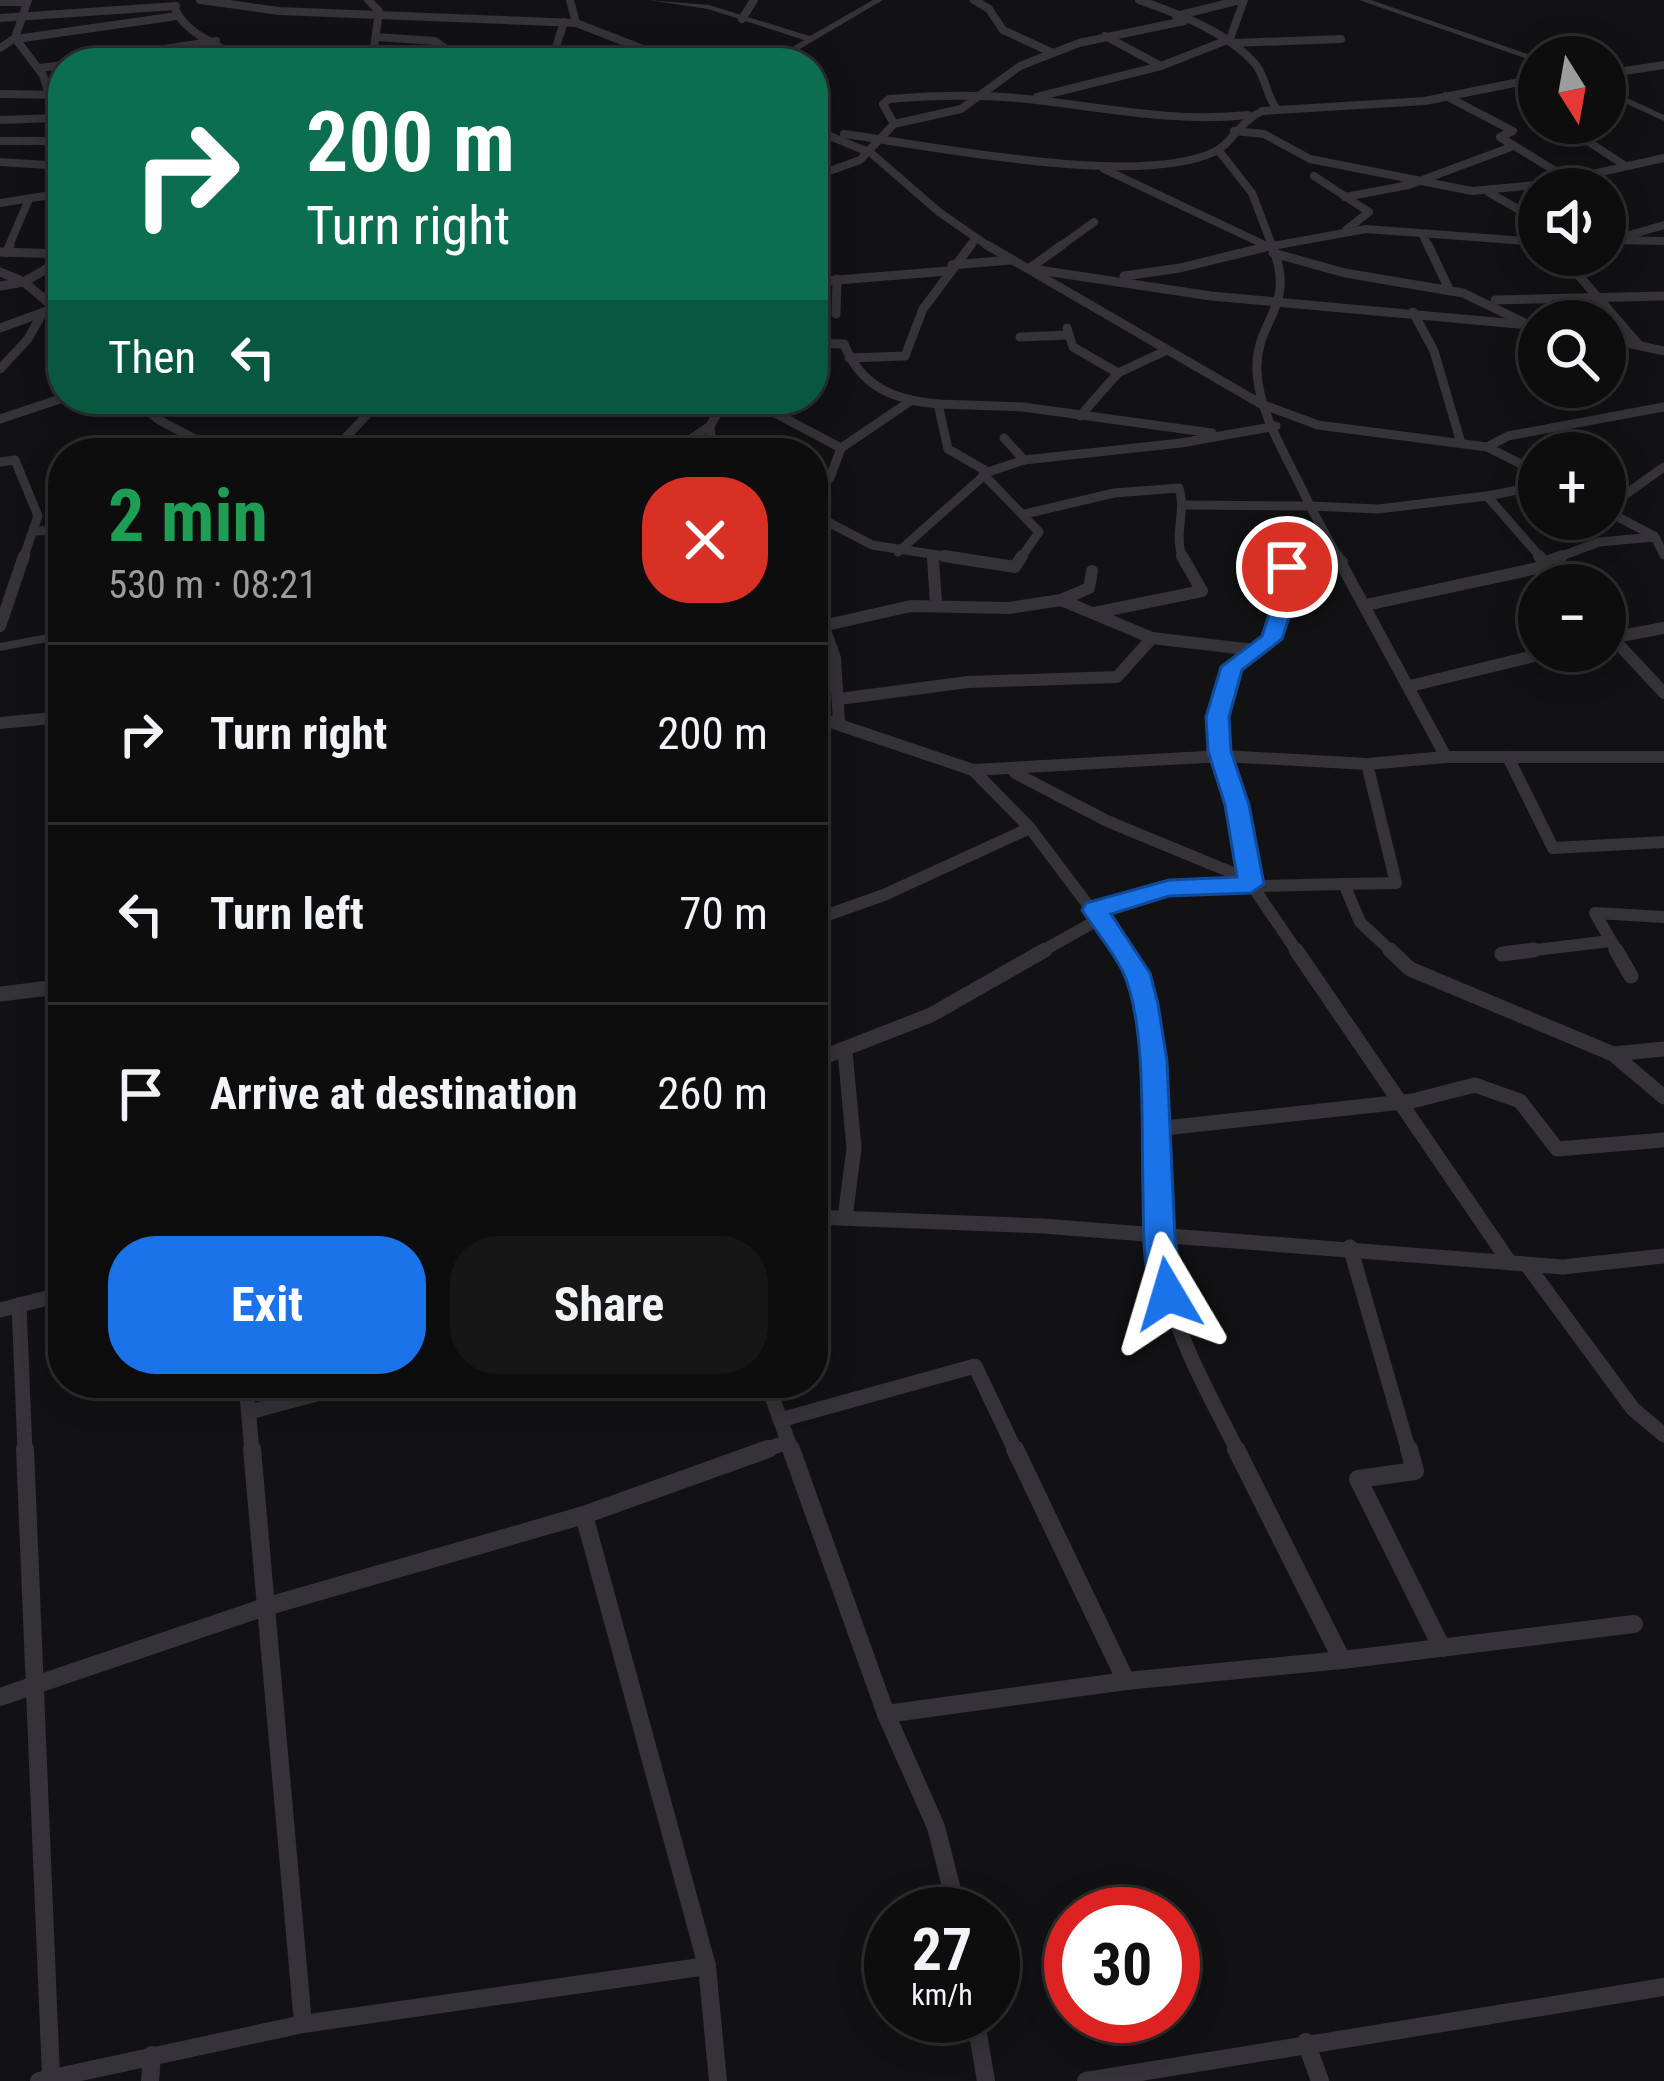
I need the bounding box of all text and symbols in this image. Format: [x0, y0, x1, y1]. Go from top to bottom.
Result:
north arrow [1518, 36, 1626, 144]
map controls [1518, 36, 1626, 672]
text: 200 m [306, 93, 515, 192]
icon: right [108, 96, 264, 252]
button: sound [1518, 168, 1626, 276]
text: Turn right [306, 194, 510, 257]
button: search [1518, 300, 1626, 408]
icon: left [220, 324, 286, 390]
text: Then [108, 331, 196, 384]
button: + [1518, 432, 1626, 540]
text: 2 min [108, 474, 268, 559]
button: close [642, 477, 768, 603]
pin [1236, 516, 1338, 618]
icon: arrive [1254, 534, 1320, 600]
text: 530 m · 08:21 [108, 562, 318, 608]
button: − [1518, 564, 1626, 672]
icon: right [108, 701, 174, 767]
text: Turn right [210, 707, 387, 760]
text: 200 m [657, 707, 768, 760]
icon: left [108, 881, 174, 947]
text: Turn left [210, 887, 364, 940]
text: 70 m [679, 887, 768, 940]
icon: arrive [108, 1061, 174, 1127]
text: Arrive at destination [210, 1067, 578, 1120]
text: 260 m [657, 1067, 768, 1120]
position arrow [1105, 1231, 1231, 1357]
button: Exit [108, 1236, 426, 1374]
button: Share [450, 1236, 768, 1374]
speed limit sign: 30 [1044, 1887, 1200, 2043]
text: 27 [912, 1914, 972, 1985]
text: km/h [911, 1977, 973, 2012]

